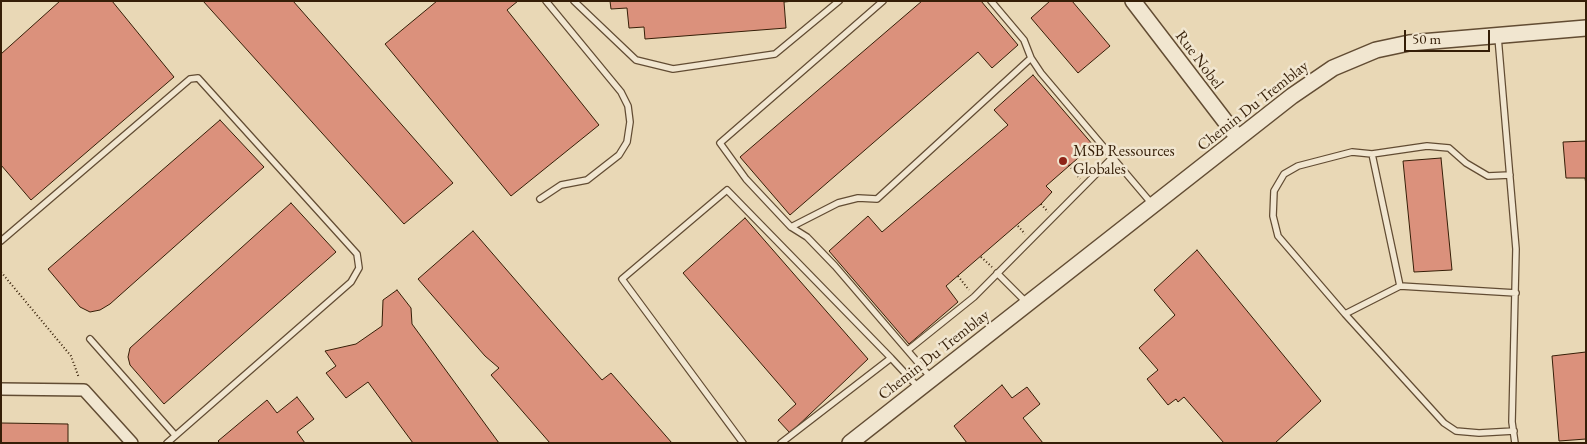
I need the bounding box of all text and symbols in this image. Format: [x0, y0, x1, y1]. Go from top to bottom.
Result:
scale bar [1407, 20, 1493, 52]
street label: Rue Nobel [1171, 27, 1227, 93]
text: 50 m [1412, 29, 1441, 48]
street label: Chemin Du Tremblay [1194, 57, 1312, 155]
place label: MSB Ressources Globales [1073, 142, 1175, 180]
marker: MSB Ressources Globales [1057, 155, 1069, 167]
street label: Chemin Du Tremblay [875, 306, 993, 404]

